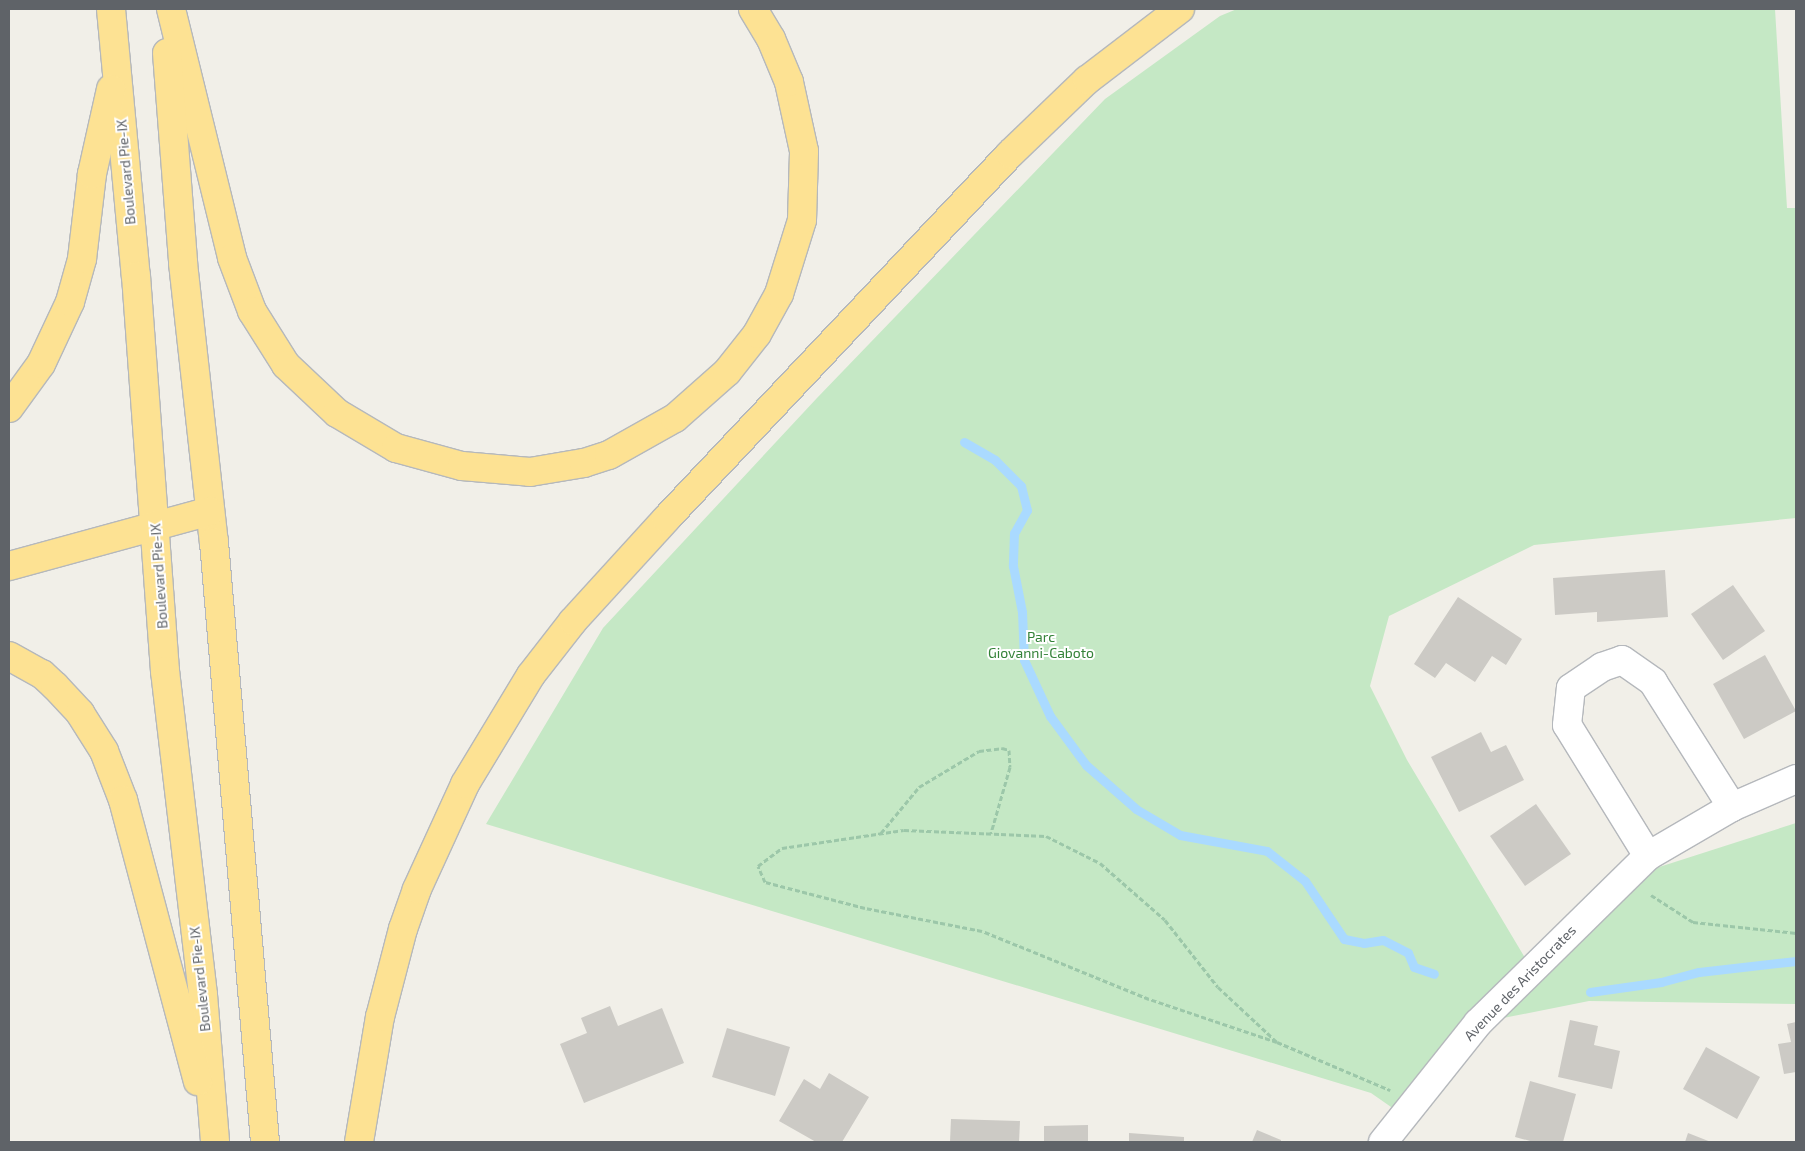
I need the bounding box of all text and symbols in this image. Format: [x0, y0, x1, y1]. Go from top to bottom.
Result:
street label: Boulevard Pie-IX [113, 119, 139, 225]
street label: Boulevard Pie-IX [147, 523, 171, 629]
park label: Parc Giovanni-Caboto [988, 629, 1094, 662]
street label: Avenue des Aristocrates [1460, 922, 1580, 1044]
street label: Boulevard Pie-IX [186, 926, 214, 1032]

